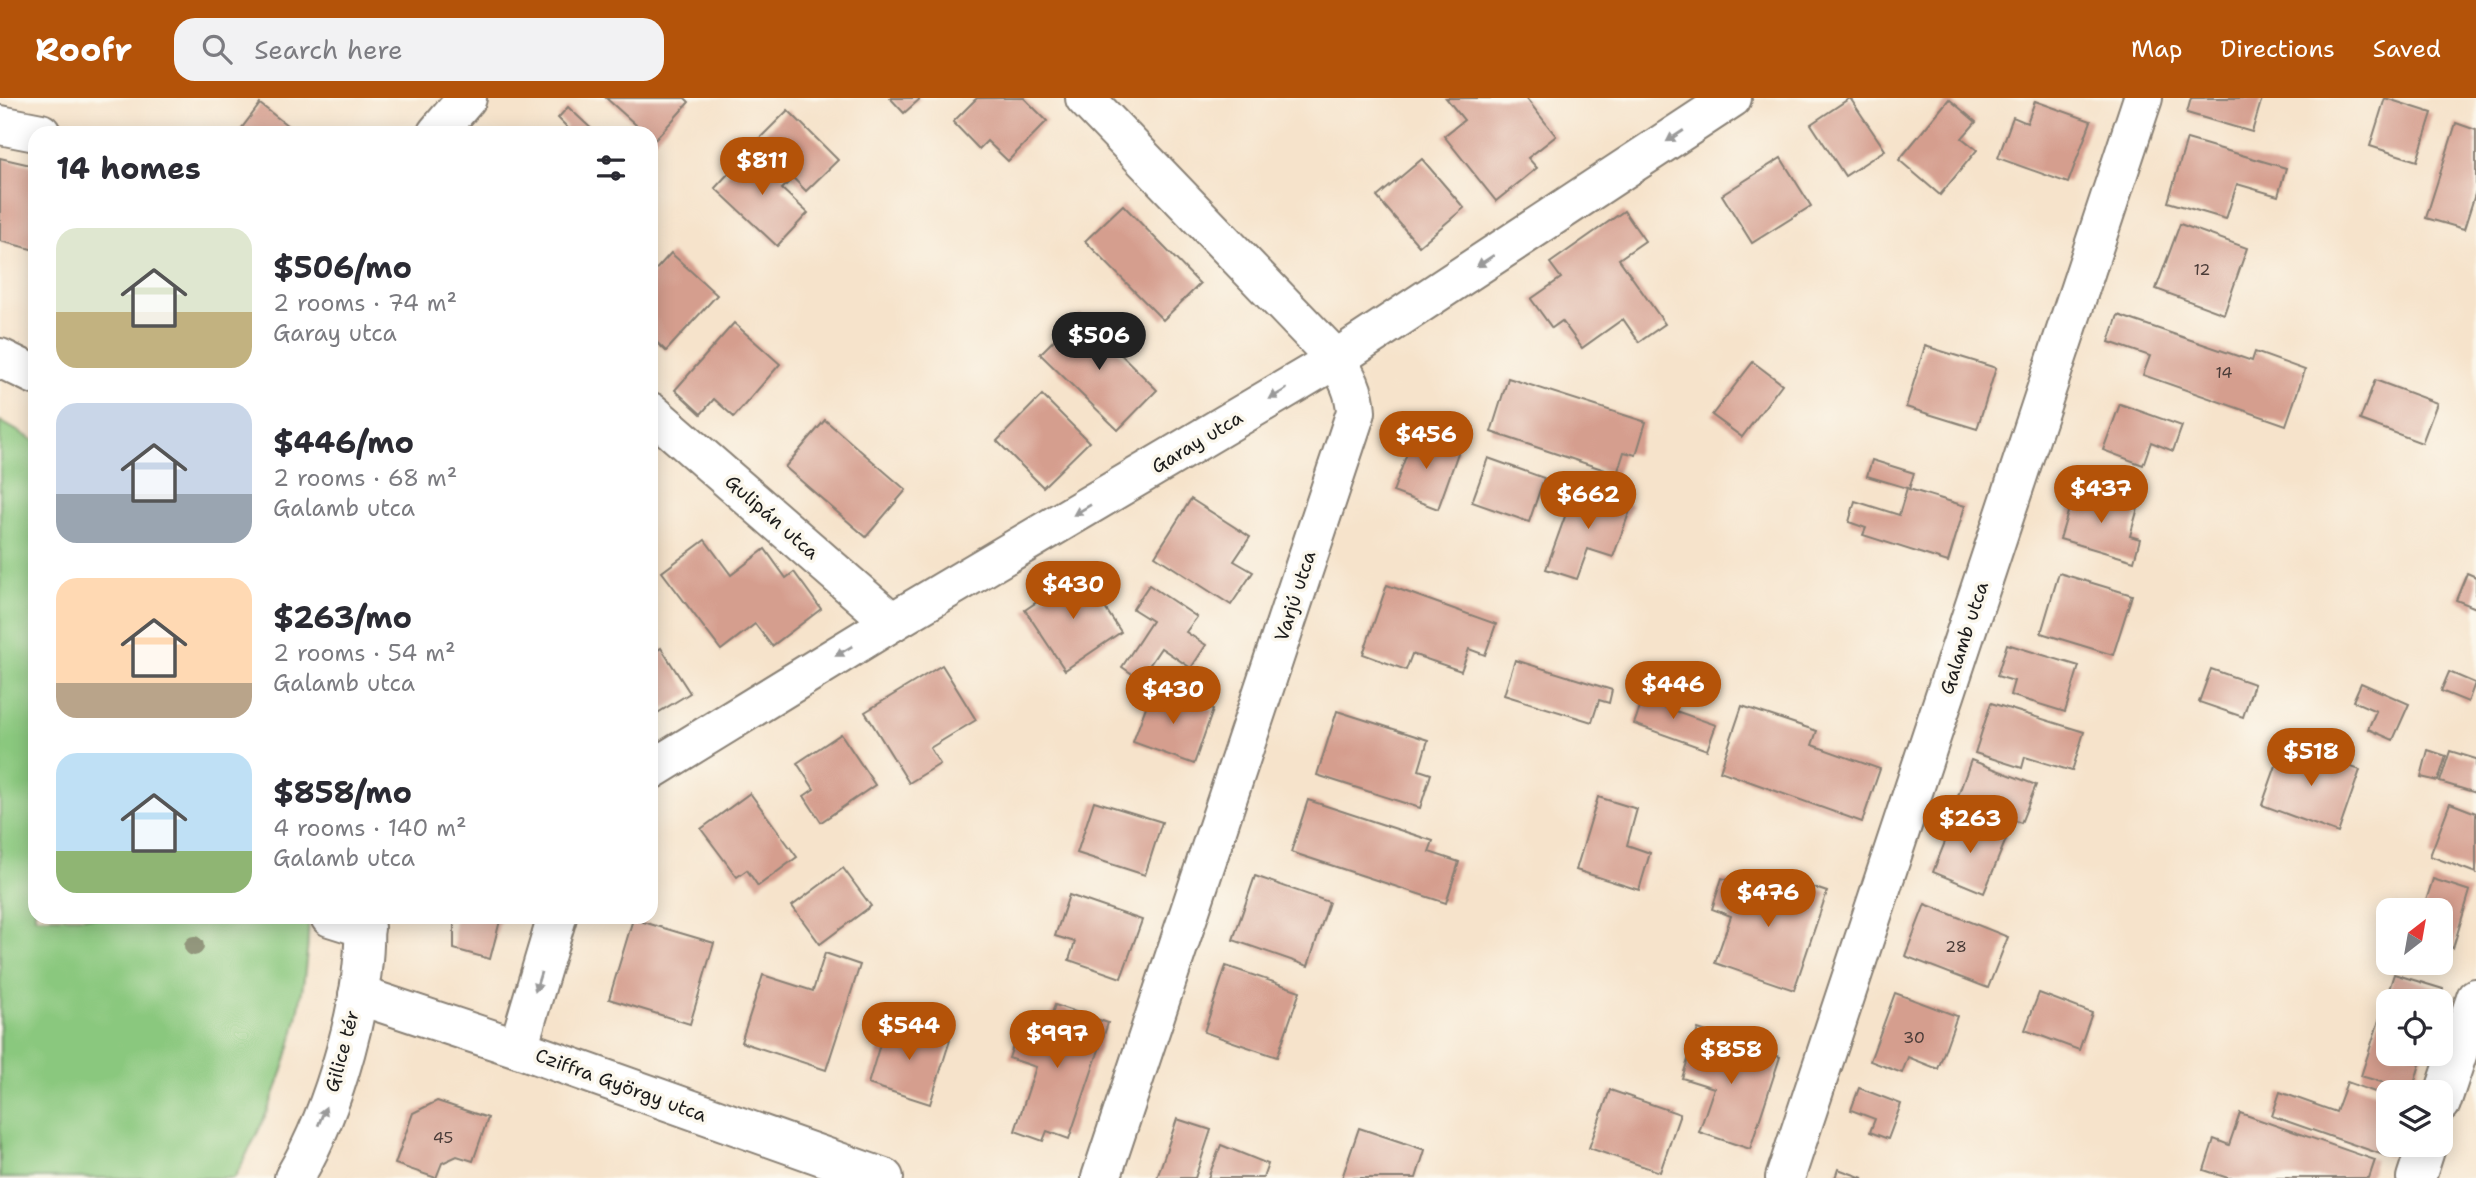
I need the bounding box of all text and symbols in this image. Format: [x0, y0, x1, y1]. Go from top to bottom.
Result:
search box [174, 18, 664, 81]
text: Roofr [35, 27, 132, 72]
icon: search [198, 30, 236, 68]
text: Search here [254, 32, 403, 67]
text: Map [2131, 33, 2182, 65]
text: Directions [2220, 33, 2335, 65]
text: Saved [2373, 33, 2441, 65]
one-way arrow [1665, 129, 1685, 142]
pin: $811 [721, 138, 803, 197]
text: $811 [736, 145, 788, 175]
text: 14 homes [56, 148, 201, 189]
icon: filters [592, 149, 630, 187]
text: $506/mo [273, 247, 412, 288]
one-way arrow [1475, 254, 1495, 267]
icon: home [112, 256, 196, 340]
house number: 12 [2193, 259, 2211, 280]
text: 2 rooms · 74 m² [273, 288, 457, 318]
pin: $506 [1058, 313, 1140, 372]
text: Garay utca [273, 318, 397, 348]
text: $506 [1068, 320, 1130, 350]
house number: 14 [2215, 362, 2233, 383]
one-way arrow [1268, 387, 1287, 400]
street label: Garay utca [1147, 405, 1247, 479]
pin: $456 [1385, 412, 1467, 471]
text: $456 [1395, 419, 1457, 449]
text: $446/mo [273, 422, 414, 463]
icon: home [112, 431, 196, 515]
text: 2 rooms · 68 m² [273, 463, 457, 493]
pin: $437 [2060, 466, 2142, 525]
street label: Gulipán utca [720, 469, 824, 565]
pin: $662 [1547, 472, 1629, 531]
text: $437 [2070, 473, 2132, 503]
text: $662 [1556, 479, 1620, 509]
text: Galamb utca [273, 493, 415, 523]
one-way arrow [1072, 503, 1091, 516]
street label: Varjú utca [1269, 548, 1321, 644]
pin: $430 [1032, 561, 1114, 621]
text: $430 [1042, 569, 1104, 599]
street label: Galamb utca [1934, 578, 1994, 698]
text: $263/mo [273, 597, 412, 638]
icon: home [112, 606, 196, 690]
text: 2 rooms · 54 m² [273, 638, 456, 668]
one-way arrow [835, 645, 854, 657]
pin: $446 [1632, 662, 1714, 721]
pin: $430 [1132, 666, 1214, 726]
text: Galamb utca [273, 668, 415, 698]
text: $446 [1641, 669, 1705, 699]
text: $430 [1142, 674, 1204, 704]
pin: $518 [2270, 728, 2352, 788]
text: $518 [2283, 736, 2339, 766]
text: $858/mo [273, 772, 412, 813]
icon: home [112, 781, 196, 865]
pin: $263 [1929, 796, 2011, 855]
text: $263 [1939, 803, 2001, 833]
text: 4 rooms · 140 m² [273, 813, 467, 843]
text: Galamb utca [273, 843, 415, 873]
pin: $476 [1727, 870, 1809, 929]
text: $476 [1737, 877, 1799, 907]
north arrow [2376, 898, 2454, 975]
map controls [2376, 898, 2453, 1157]
house number: 28 [1945, 936, 1967, 957]
one-way arrow [532, 972, 542, 993]
button: locate [2376, 989, 2453, 1066]
pin: $544 [868, 1002, 950, 1062]
street label: Gilice tér [319, 1007, 365, 1095]
text: $544 [878, 1010, 940, 1040]
pin: $997 [1016, 1010, 1098, 1070]
text: $997 [1026, 1018, 1088, 1048]
pin: $858 [1690, 1026, 1772, 1086]
house number: 30 [1903, 1027, 1925, 1048]
text: $858 [1700, 1034, 1762, 1064]
street label: Cziffra György utca [532, 1042, 710, 1128]
button: layers [2376, 1080, 2453, 1157]
one-way arrow [317, 1105, 328, 1126]
house number: 45 [433, 1127, 453, 1148]

